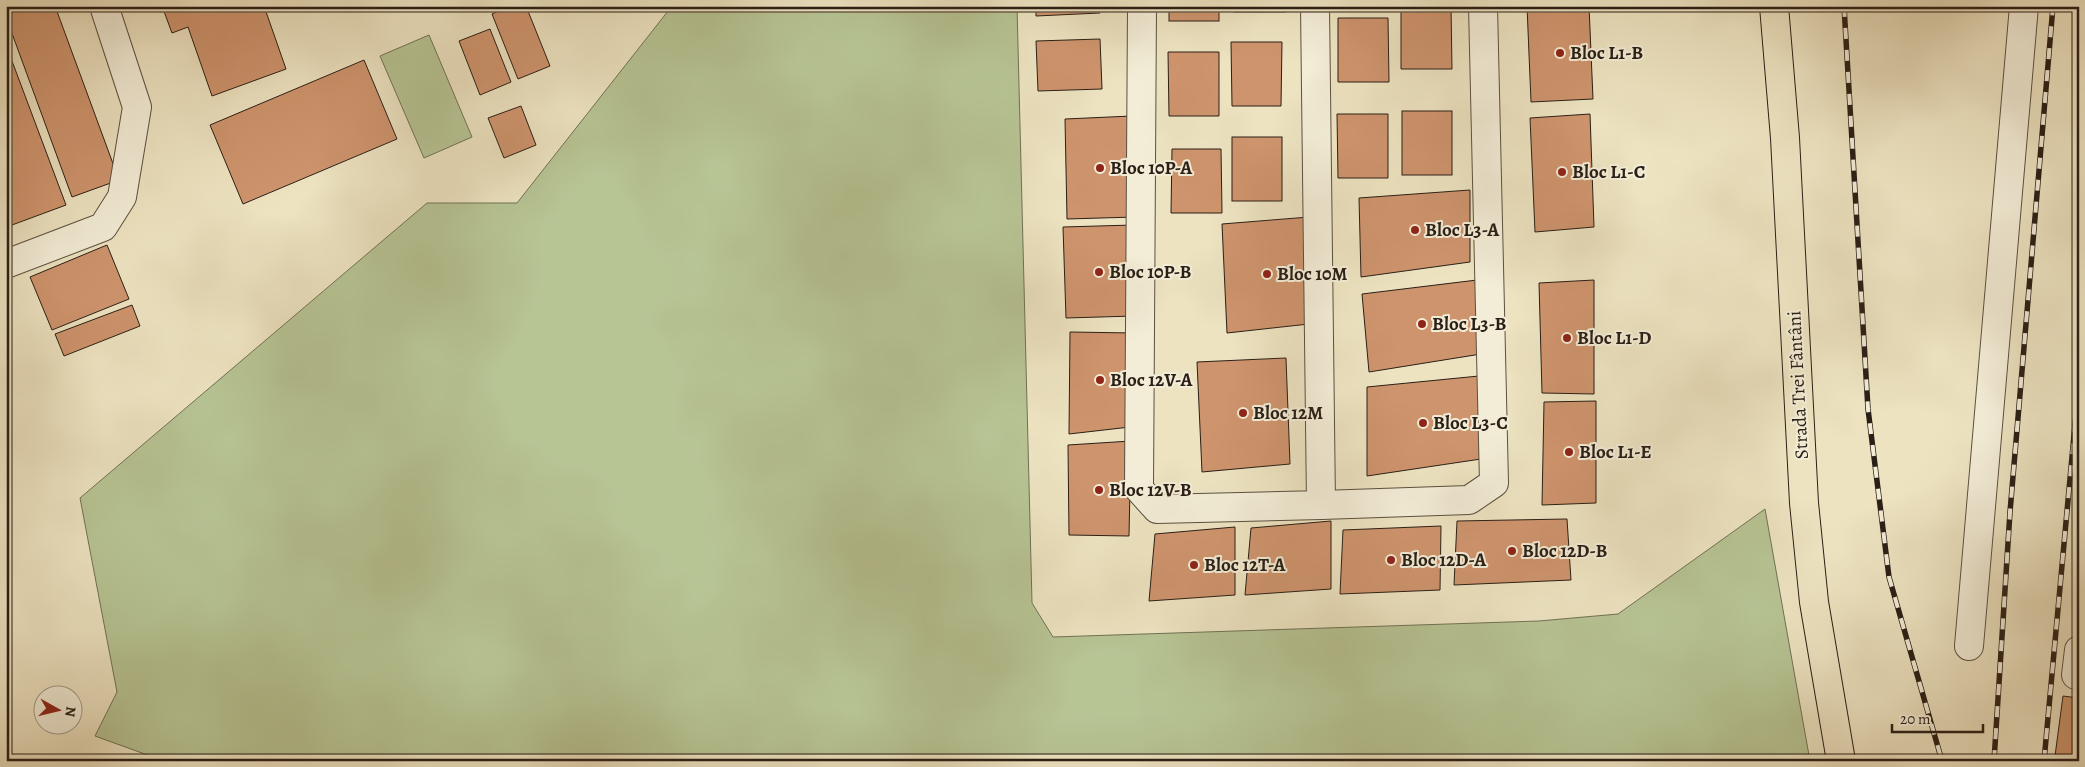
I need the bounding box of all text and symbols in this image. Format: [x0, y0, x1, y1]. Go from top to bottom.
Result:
place label: Bloc L1-B [1570, 40, 1643, 66]
marker: Bloc L1-B [1554, 47, 1566, 59]
place label: Bloc 10P-A [1110, 155, 1193, 181]
place label: Bloc L1-C [1572, 159, 1646, 185]
marker: Bloc 10P-A [1094, 162, 1106, 174]
marker: Bloc L1-C [1556, 166, 1568, 178]
place label: Bloc L3-A [1425, 217, 1500, 243]
marker: Bloc L3-A [1409, 224, 1421, 236]
place label: Bloc 10P-B [1109, 259, 1192, 285]
place label: Bloc 10M [1277, 261, 1348, 287]
marker: Bloc 10P-B [1093, 266, 1105, 278]
marker: Bloc 10M [1261, 268, 1273, 280]
street label: Strada Trei Fântâni [1781, 310, 1815, 460]
place label: Bloc L3-B [1432, 311, 1507, 337]
marker: Bloc L3-B [1416, 318, 1428, 330]
place label: Bloc L1-D [1577, 325, 1651, 351]
marker: Bloc L1-D [1561, 332, 1573, 344]
place label: Bloc 12V-A [1110, 367, 1194, 393]
marker: Bloc 12V-A [1094, 374, 1106, 386]
place label: Bloc 12M [1253, 400, 1323, 426]
marker: Bloc 12M [1237, 407, 1249, 419]
place label: Bloc L3-C [1433, 410, 1508, 436]
marker: Bloc L3-C [1417, 417, 1429, 429]
place label: Bloc L1-E [1579, 439, 1652, 465]
marker: Bloc L1-E [1563, 446, 1575, 458]
place label: Bloc 12V-B [1109, 477, 1192, 503]
marker: Bloc 12V-B [1093, 484, 1105, 496]
place label: Bloc 12D-B [1522, 538, 1608, 564]
marker: Bloc 12D-B [1506, 545, 1518, 557]
place label: Bloc 12D-A [1401, 547, 1487, 573]
place label: Bloc 12T-A [1204, 552, 1287, 578]
marker: Bloc 12D-A [1385, 554, 1397, 566]
marker: Bloc 12T-A [1188, 559, 1200, 571]
north arrow [32, 684, 82, 734]
scale bar [1892, 702, 1984, 734]
text: N [60, 705, 80, 718]
text: 20 m [1900, 709, 1931, 729]

